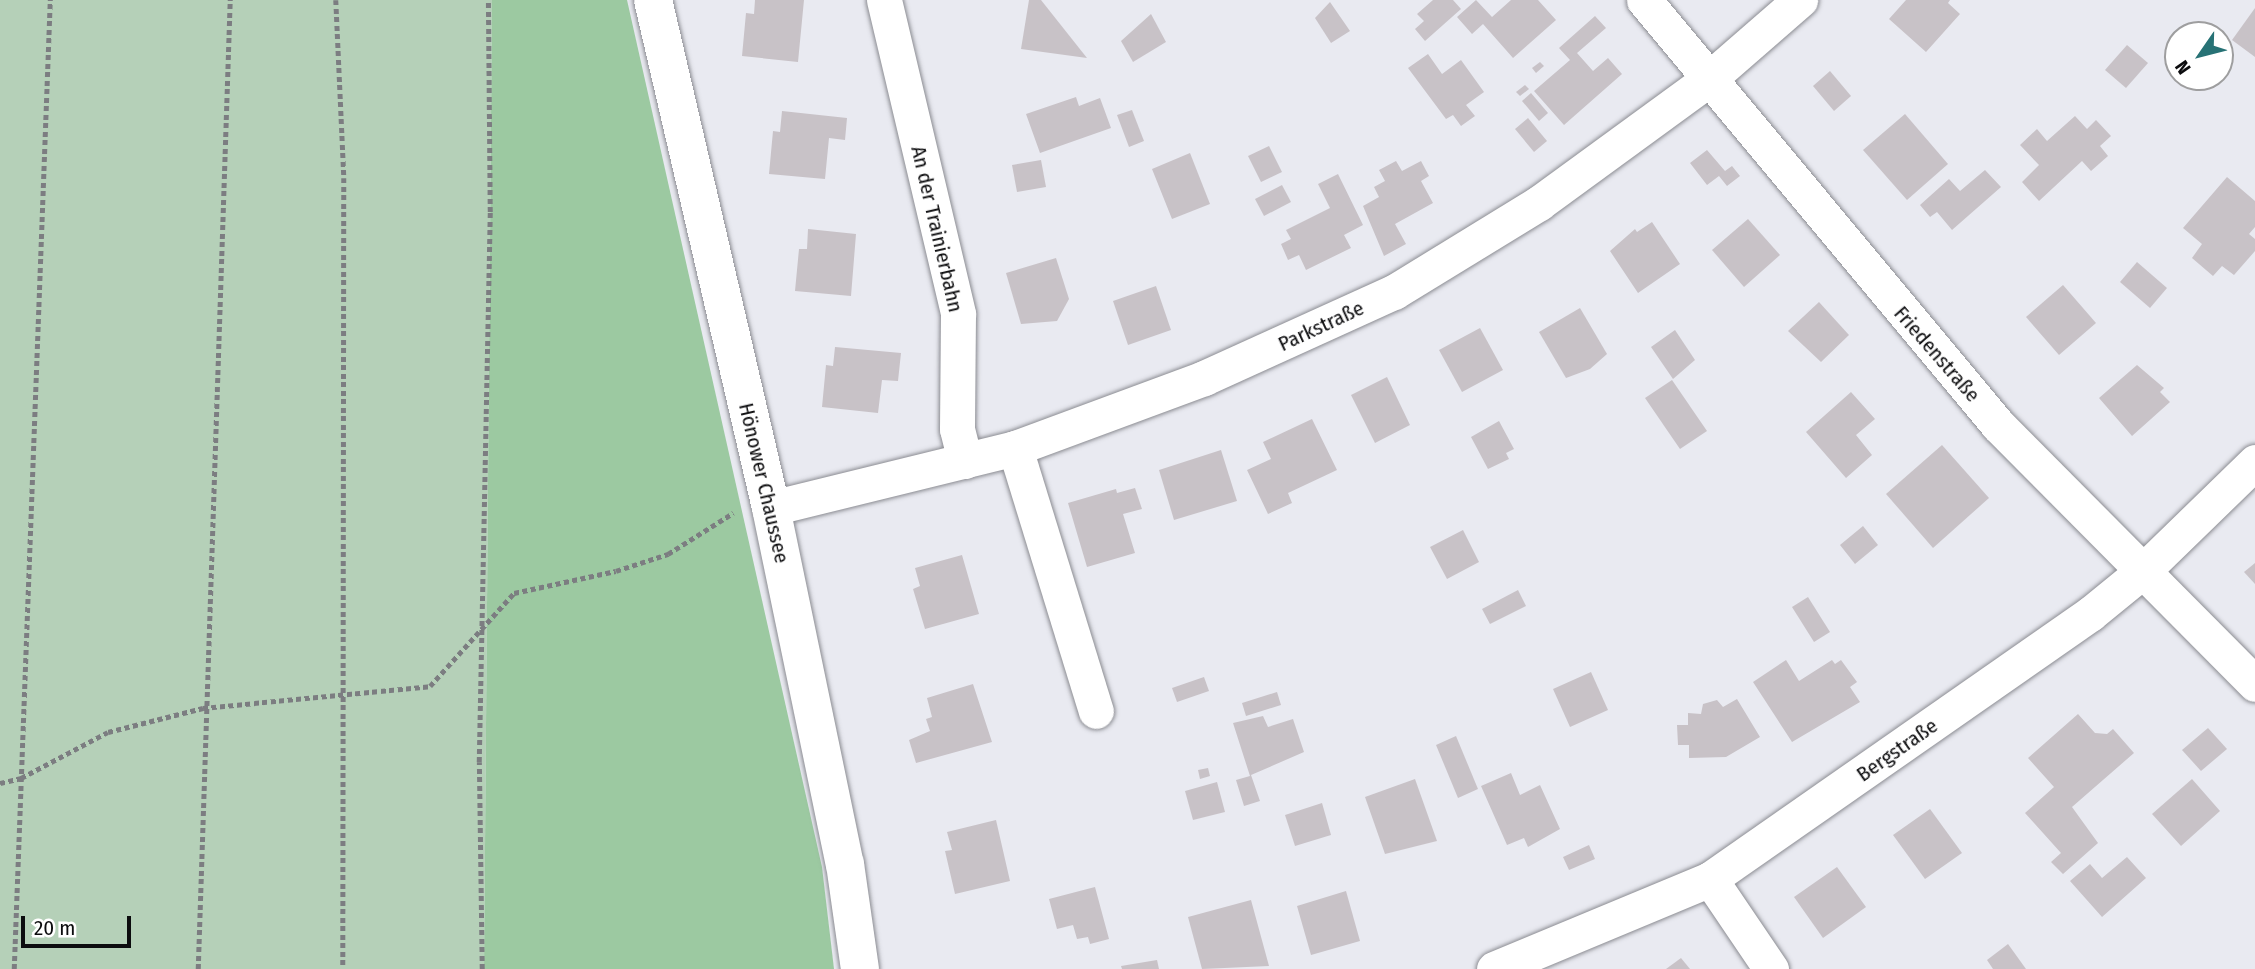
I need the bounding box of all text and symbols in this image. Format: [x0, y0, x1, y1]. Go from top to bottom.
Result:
north arrow [2164, 21, 2234, 91]
text: N [2170, 56, 2196, 78]
street label: An der Trainierbahn [906, 143, 968, 315]
street label: Parkstraße [1274, 295, 1368, 357]
street label: Friedenstraße [1889, 301, 1985, 407]
street label: Hönower Chaussee [733, 400, 795, 566]
street label: Bergstraße [1852, 713, 1942, 787]
scale bar [24, 902, 135, 946]
text: 20 m [34, 915, 75, 941]

